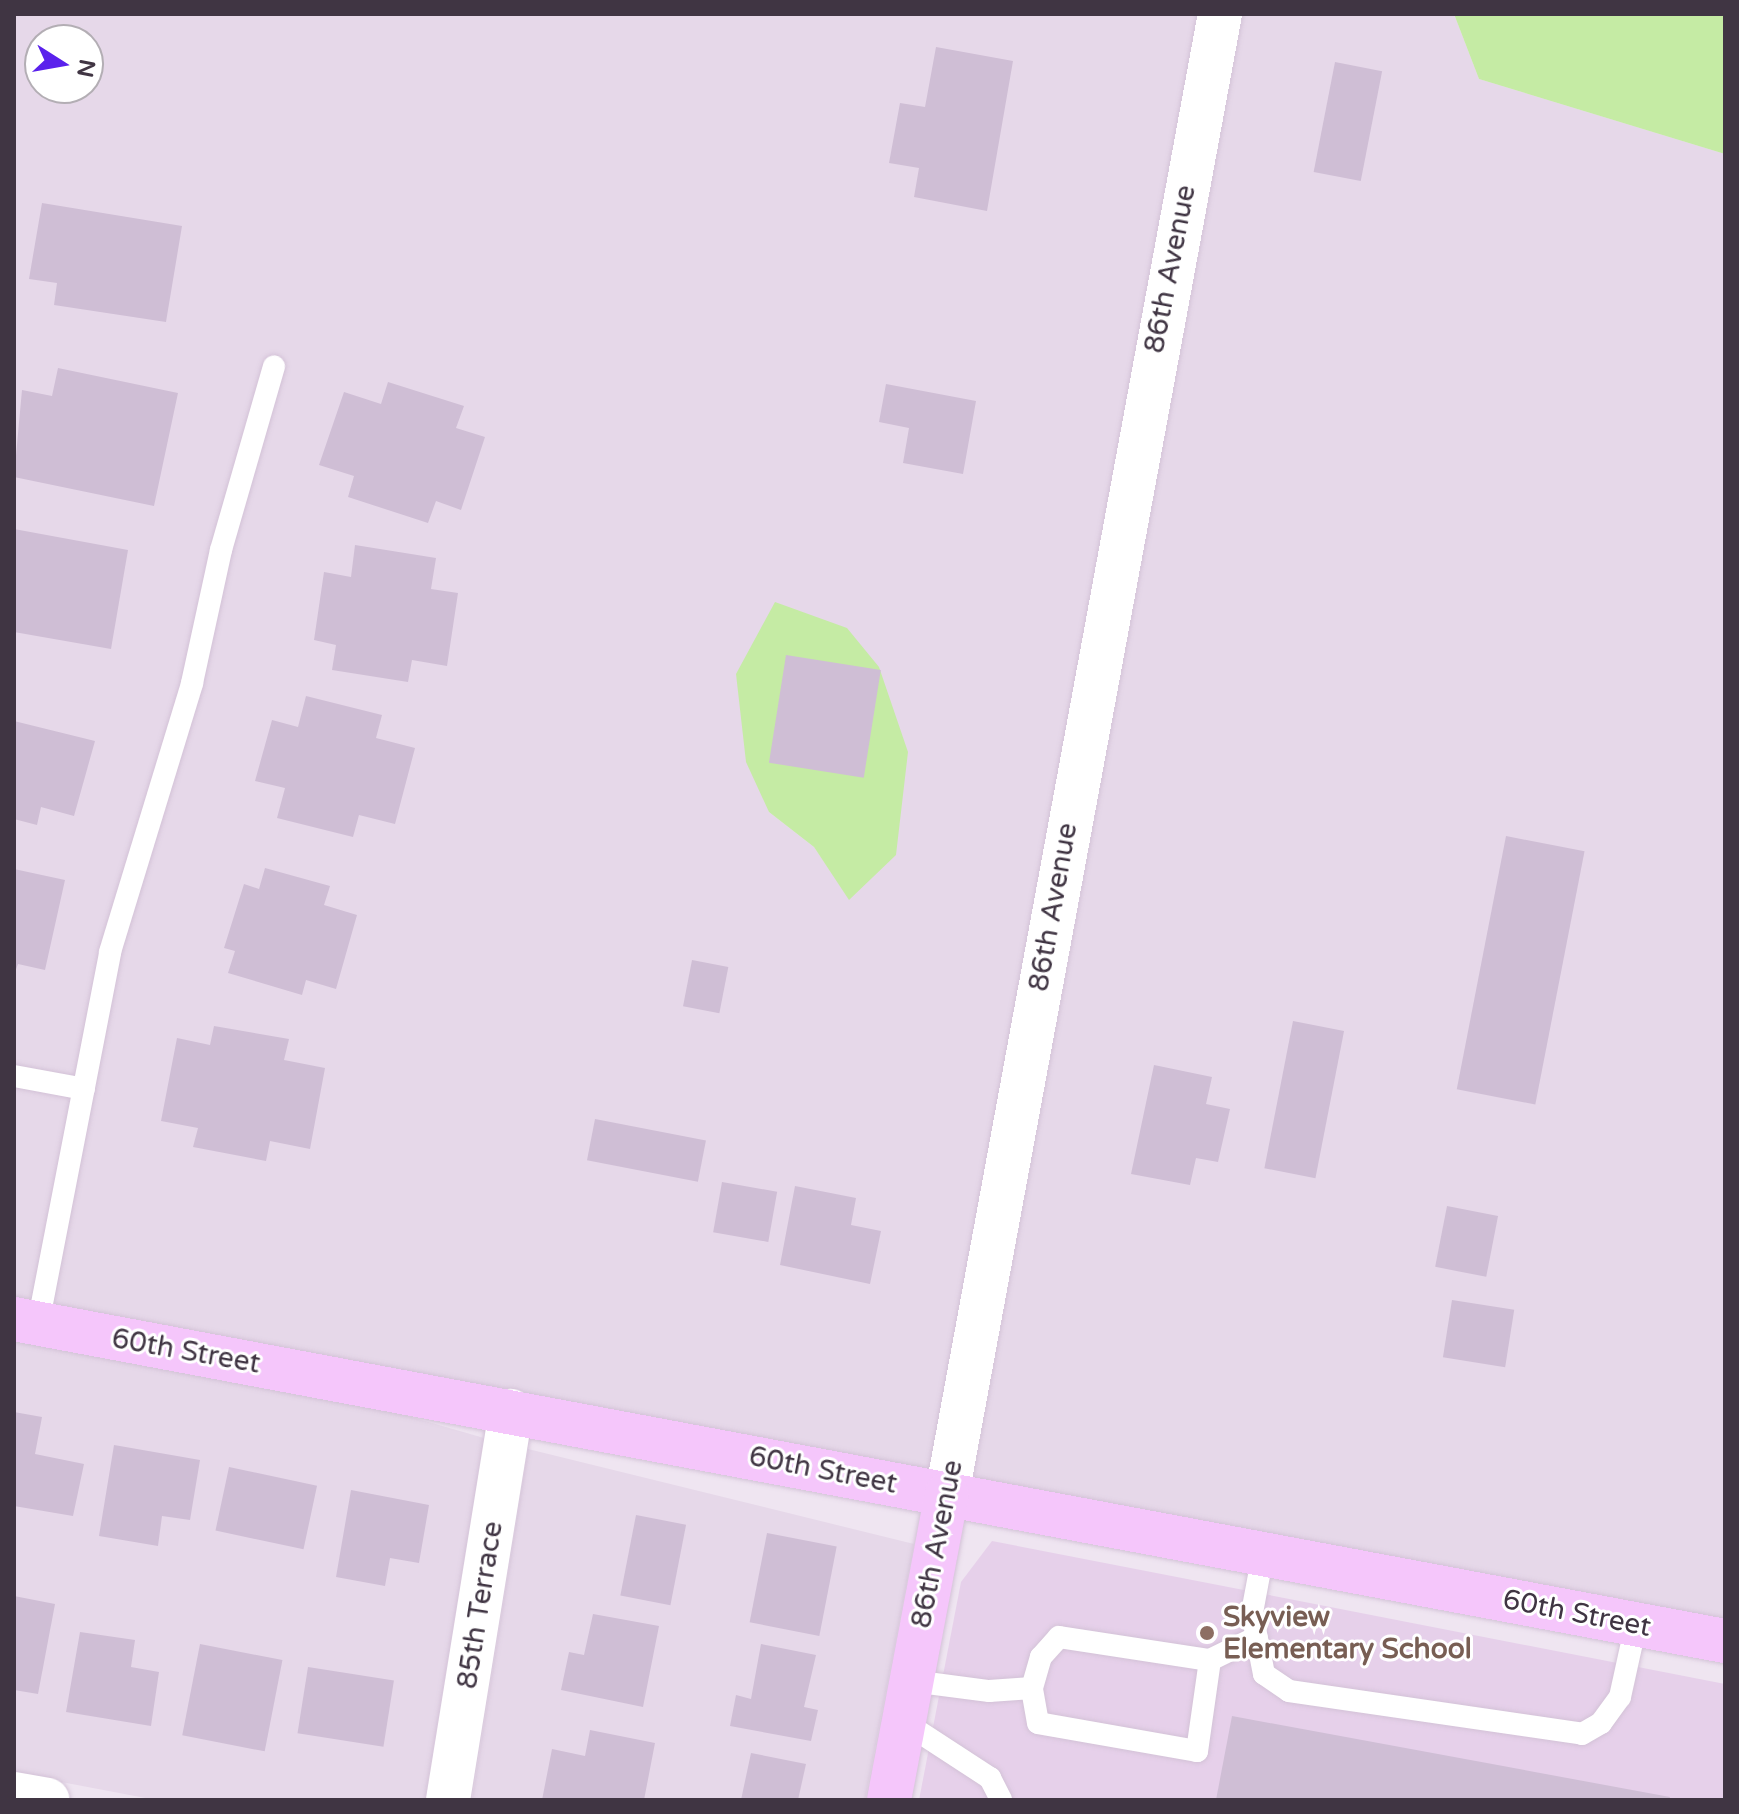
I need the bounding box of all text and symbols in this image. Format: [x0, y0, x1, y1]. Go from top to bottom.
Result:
north arrow [24, 24, 104, 104]
text: N [71, 57, 100, 79]
street label: 86th Avenue [1137, 182, 1203, 356]
street label: 86th Avenue [1022, 820, 1084, 994]
street label: 60th Street [109, 1321, 263, 1381]
street label: 60th Street [746, 1439, 900, 1501]
street label: 86th Avenue [904, 1457, 970, 1631]
street label: 85th Terrace [450, 1519, 510, 1691]
street label: 60th Street [1500, 1582, 1654, 1644]
place label: Skyview Elementary School [1223, 1600, 1472, 1666]
marker: Skyview Elementary School [1198, 1624, 1216, 1642]

